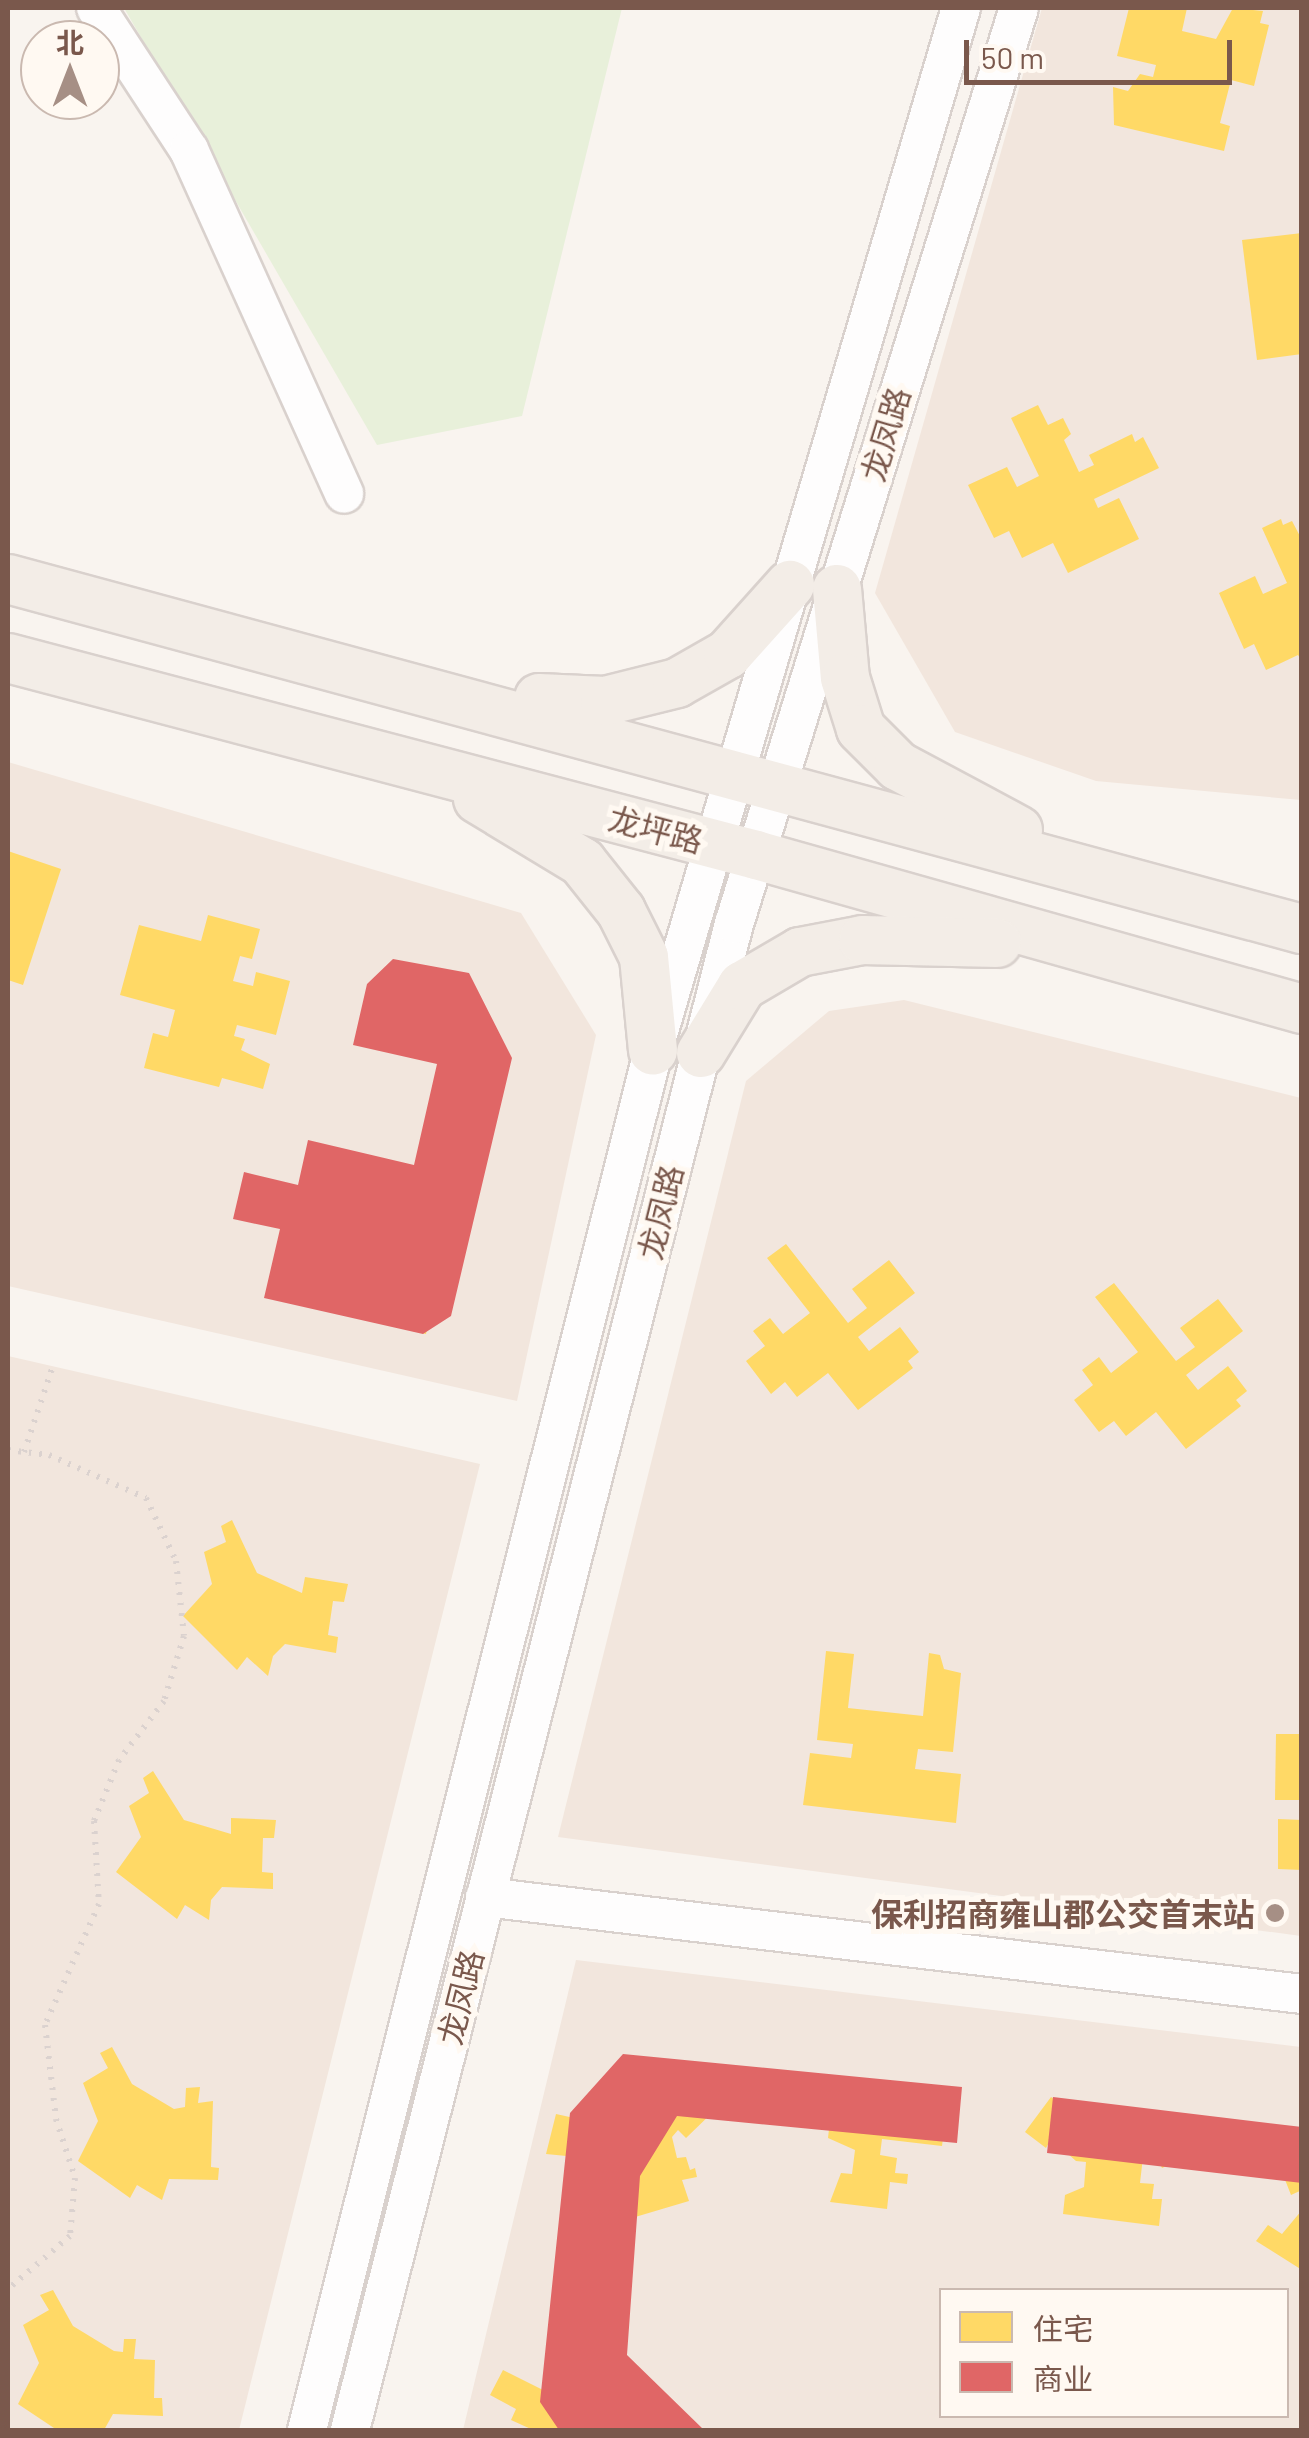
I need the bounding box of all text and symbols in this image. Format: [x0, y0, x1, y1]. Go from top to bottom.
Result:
north arrow [20, 20, 120, 120]
scale bar [969, 20, 1236, 82]
text: 北 [56, 25, 84, 59]
text: 50 m [981, 39, 1044, 75]
street label: 龙凤路 [853, 382, 917, 486]
street label: 龙坪路 [605, 798, 707, 860]
street label: 龙凤路 [630, 1161, 690, 1263]
place label: 保利招商雍山郡公交首末站 [871, 1894, 1255, 1932]
marker: 保利招商雍山郡公交首末站 [1264, 1902, 1286, 1924]
street label: 龙凤路 [430, 1946, 490, 2048]
legend [939, 2288, 1289, 2418]
text: 住宅 [1033, 2310, 1093, 2346]
text: 商业 [1033, 2360, 1093, 2396]

